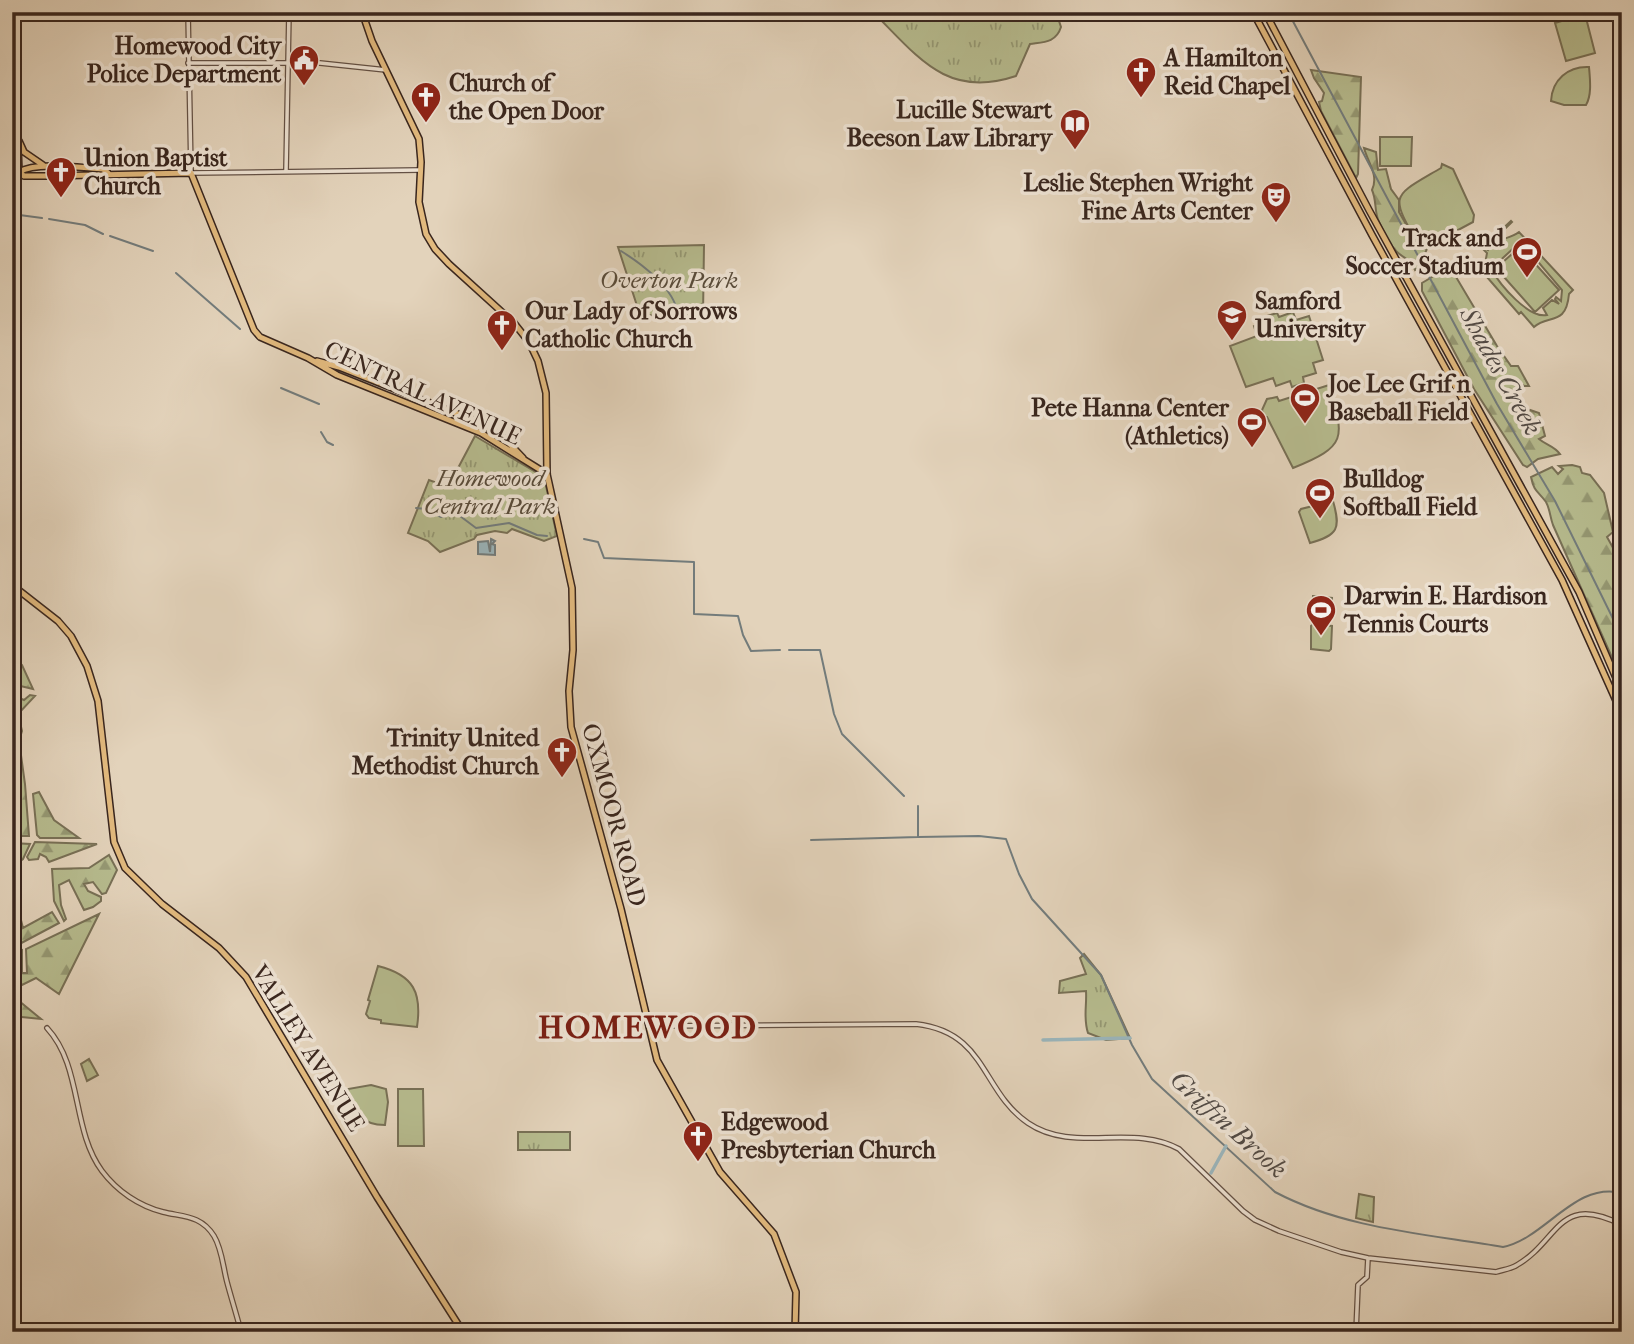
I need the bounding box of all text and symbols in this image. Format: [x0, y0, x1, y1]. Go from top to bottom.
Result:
place label: Homewood City Police Department [87, 32, 282, 88]
public building icon: Homewood City Police Department [287, 43, 321, 87]
place label: A Hamilton Reid Chapel [1162, 44, 1291, 100]
church icon: A Hamilton Reid Chapel [1124, 55, 1158, 99]
place label: Church of the Open Door [448, 69, 605, 125]
church icon: Church of the Open Door [409, 80, 443, 124]
place label: Lucille Stewart Beeson Law Library [846, 96, 1053, 152]
library icon: Lucille Stewart Beeson Law Library [1058, 107, 1092, 151]
place label: Union Baptist Church [83, 144, 228, 200]
church icon: Union Baptist Church [44, 155, 78, 199]
place label: Leslie Stephen Wright Fine Arts Center [1023, 169, 1254, 225]
theatre icon: Leslie Stephen Wright Fine Arts Center [1259, 180, 1293, 224]
place label: Track and Soccer Stadium [1345, 224, 1505, 280]
sports icon: Track and Soccer Stadium [1510, 235, 1544, 279]
park label: Overton Park [600, 266, 738, 294]
place label: Samford University [1254, 287, 1366, 343]
place label: Our Lady of Sorrows Catholic Church [525, 297, 738, 353]
school or university icon: Samford University [1215, 298, 1249, 342]
water label: Shades Creek [1452, 301, 1548, 441]
church icon: Our Lady of Sorrows Catholic Church [485, 308, 519, 352]
street label: CENTRAL AVENUE [320, 335, 526, 451]
place label: Joe Lee Grif n Baseball Field [1326, 370, 1472, 426]
sports icon: Joe Lee Grif n Baseball Field [1288, 381, 1322, 425]
place label: Pete Hanna Center (Athletics) [1031, 394, 1230, 450]
sports icon: Pete Hanna Center (Athletics) [1235, 405, 1269, 449]
park label: Homewood Central Park [424, 464, 556, 520]
place label: Bulldog Softball Field [1343, 465, 1478, 521]
sports icon: Bulldog Softball Field [1303, 476, 1337, 520]
place label: Darwin E. Hardison Tennis Courts [1343, 582, 1548, 638]
sports icon: Darwin E. Hardison Tennis Courts [1304, 593, 1338, 637]
street label: OXMOOR ROAD [576, 720, 652, 910]
place label: Trinity United Methodist Church [352, 724, 540, 780]
church icon: Trinity United Methodist Church [545, 735, 579, 779]
street label: VALLEY AVENUE [245, 959, 370, 1136]
district label: HOMEWOOD [538, 1009, 758, 1046]
water label: Griffin Brook [1164, 1064, 1293, 1185]
place label: Edgewood Presbyterian Church [721, 1108, 936, 1164]
church icon: Edgewood Presbyterian Church [681, 1119, 715, 1163]

